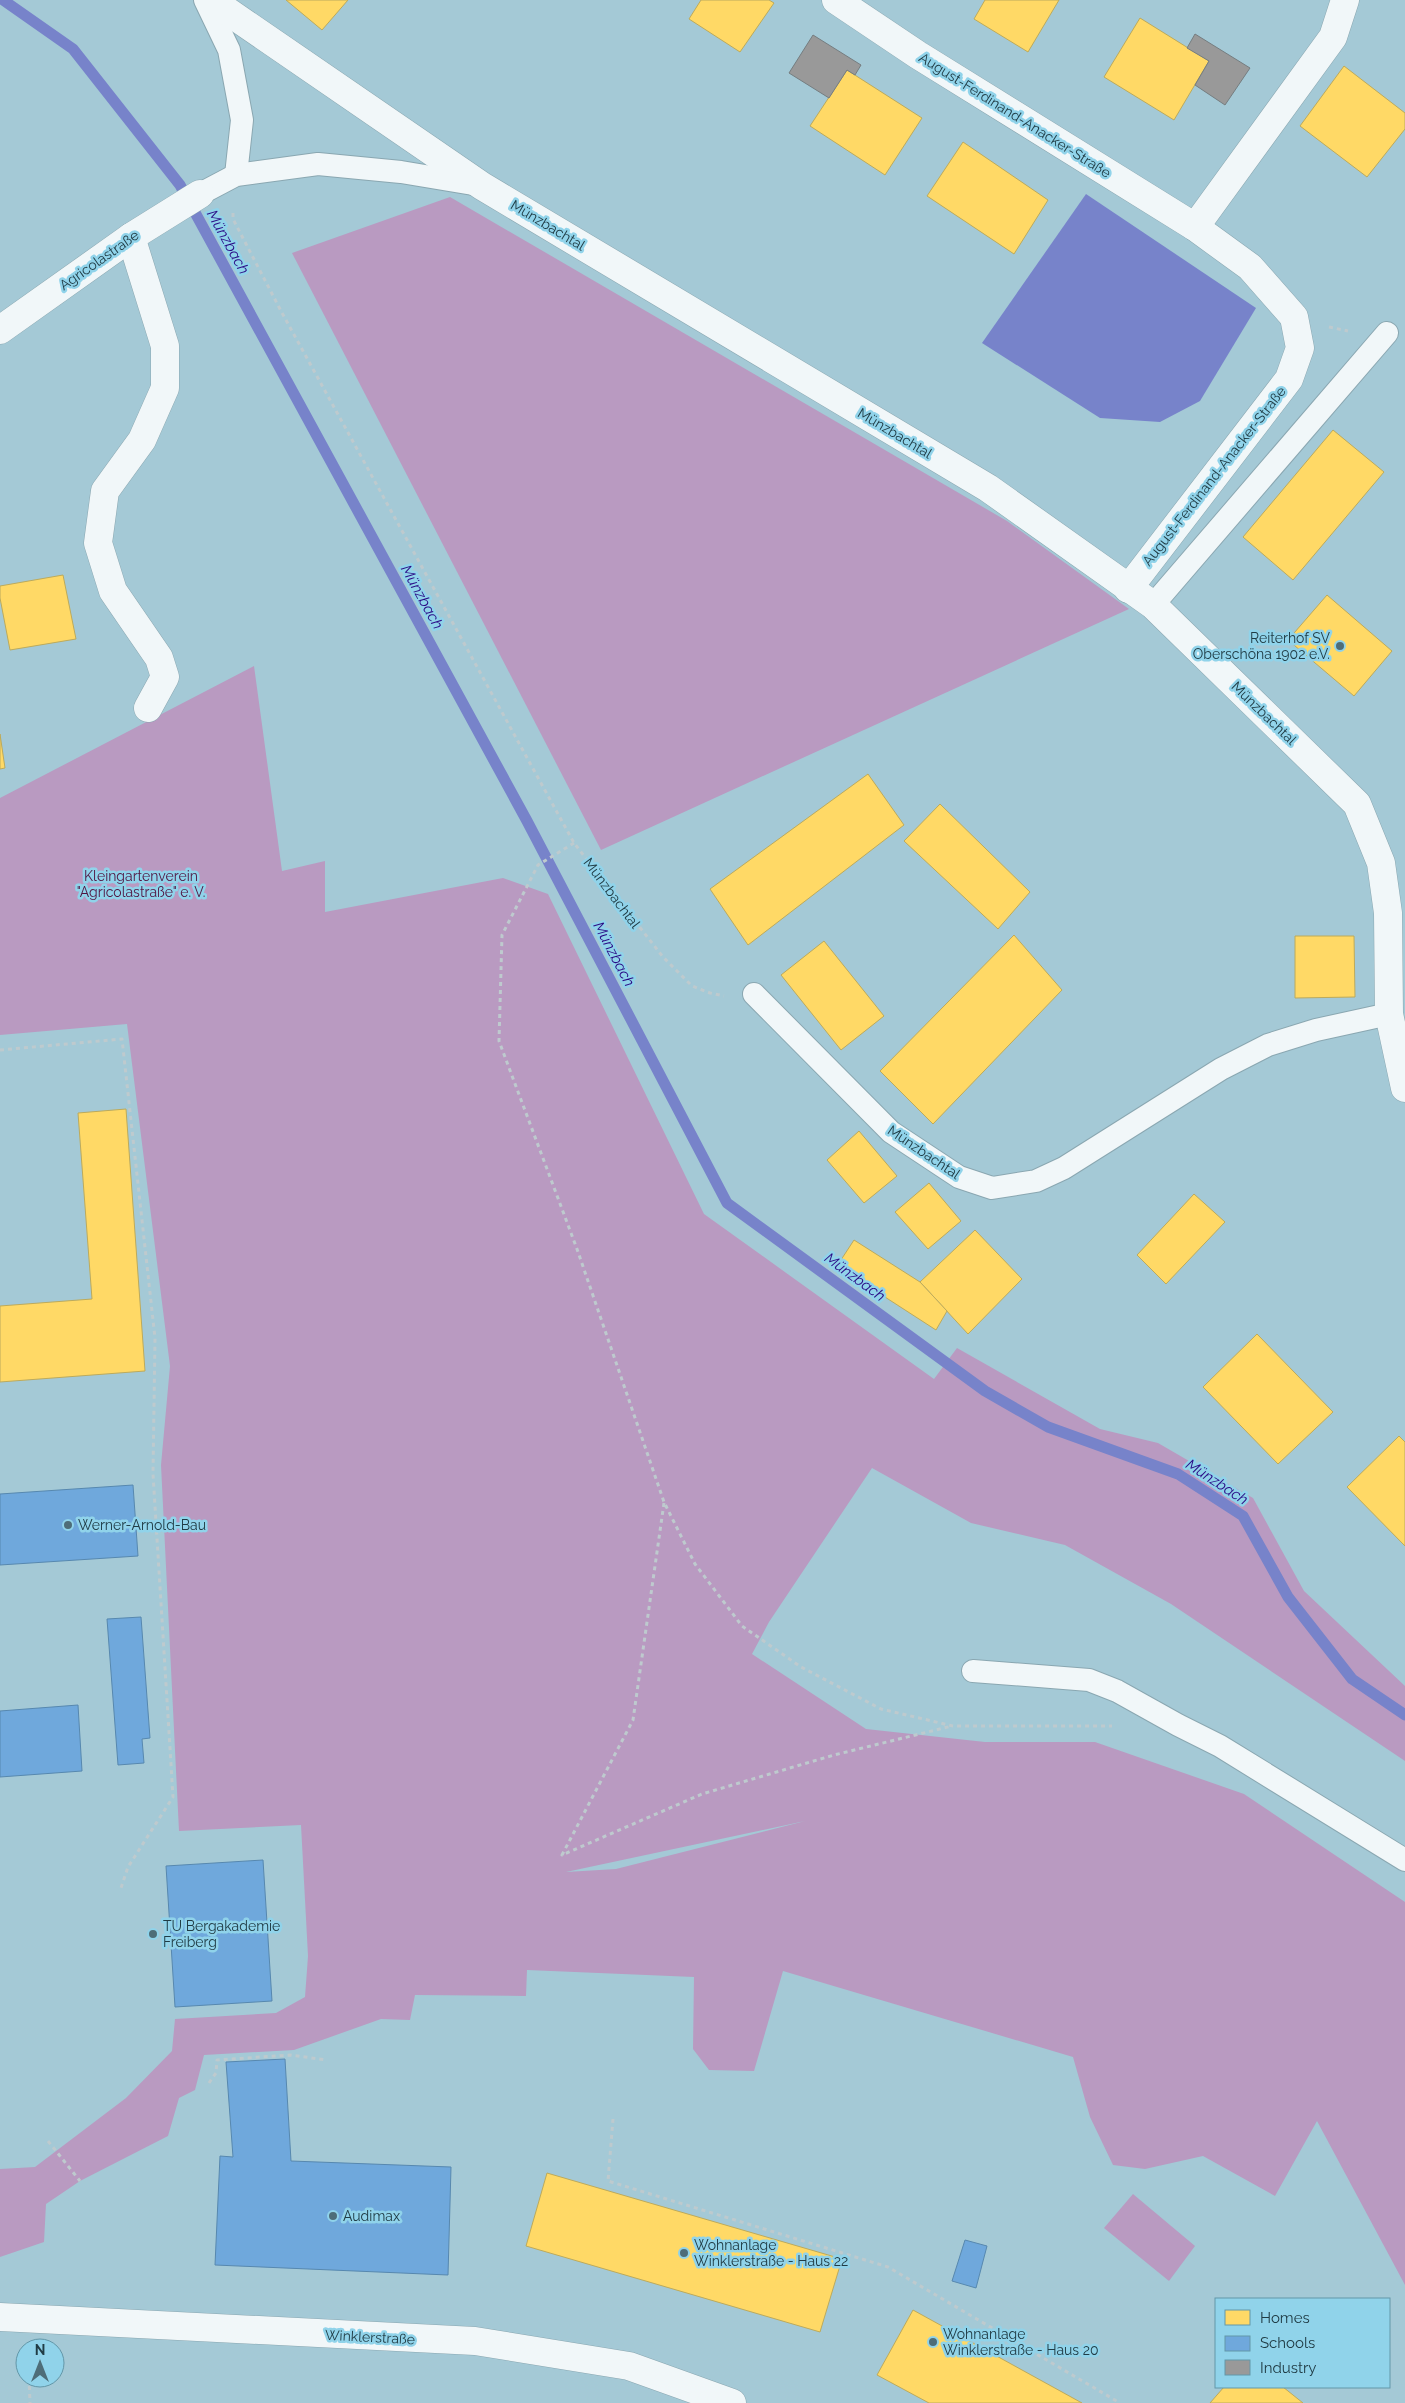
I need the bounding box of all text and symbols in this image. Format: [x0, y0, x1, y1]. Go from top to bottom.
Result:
street label: August-Ferdinand-Anacker-Straße [916, 49, 1114, 181]
street label: Münzbachtal [508, 197, 588, 254]
water label: Münzbach [203, 207, 253, 277]
street label: Agricolastraße [56, 227, 142, 293]
street label: August-Ferdinand-Anacker-Straße [1139, 383, 1289, 569]
street label: Münzbachtal [855, 405, 935, 462]
water label: Münzbach [397, 562, 447, 632]
place label: Reiterhof SV Oberschöna 1902 e.V. [1193, 630, 1330, 662]
marker: Reiterhof SV Oberschöna 1902 e.V. [1334, 640, 1346, 652]
street label: Münzbachtal [1228, 678, 1300, 748]
street label: Münzbachtal [580, 855, 644, 931]
park label: Kleingartenverein "Agricolastraße" e. V. [77, 868, 205, 900]
water label: Münzbach [589, 919, 639, 989]
street label: Münzbachtal [885, 1122, 963, 1182]
water label: Münzbach [821, 1249, 889, 1305]
water label: Münzbach [1182, 1455, 1252, 1509]
place label: Werner-Arnold-Bau [78, 1517, 206, 1533]
marker: Werner-Arnold-Bau [62, 1519, 74, 1531]
place label: TU Bergakademie Freiberg [163, 1918, 280, 1950]
marker: TU Bergakademie Freiberg [147, 1928, 159, 1940]
place label: Audimax [343, 2208, 400, 2224]
marker: Audimax [327, 2210, 339, 2222]
place label: Wohnanlage Winklerstraße - Haus 22 [694, 2237, 848, 2269]
marker: Wohnanlage Winklerstraße - Haus 22 [678, 2247, 690, 2259]
legend [1215, 2298, 1390, 2388]
text: Homes [1260, 2309, 1310, 2327]
place label: Wohnanlage Winklerstraße - Haus 20 [943, 2326, 1099, 2358]
street label: Winklerstraße [325, 2327, 415, 2347]
text: Schools [1260, 2334, 1315, 2352]
marker: Wohnanlage Winklerstraße - Haus 20 [927, 2336, 939, 2348]
north arrow [15, 2338, 65, 2388]
text: N [35, 2342, 45, 2358]
text: Industry [1260, 2359, 1316, 2377]

